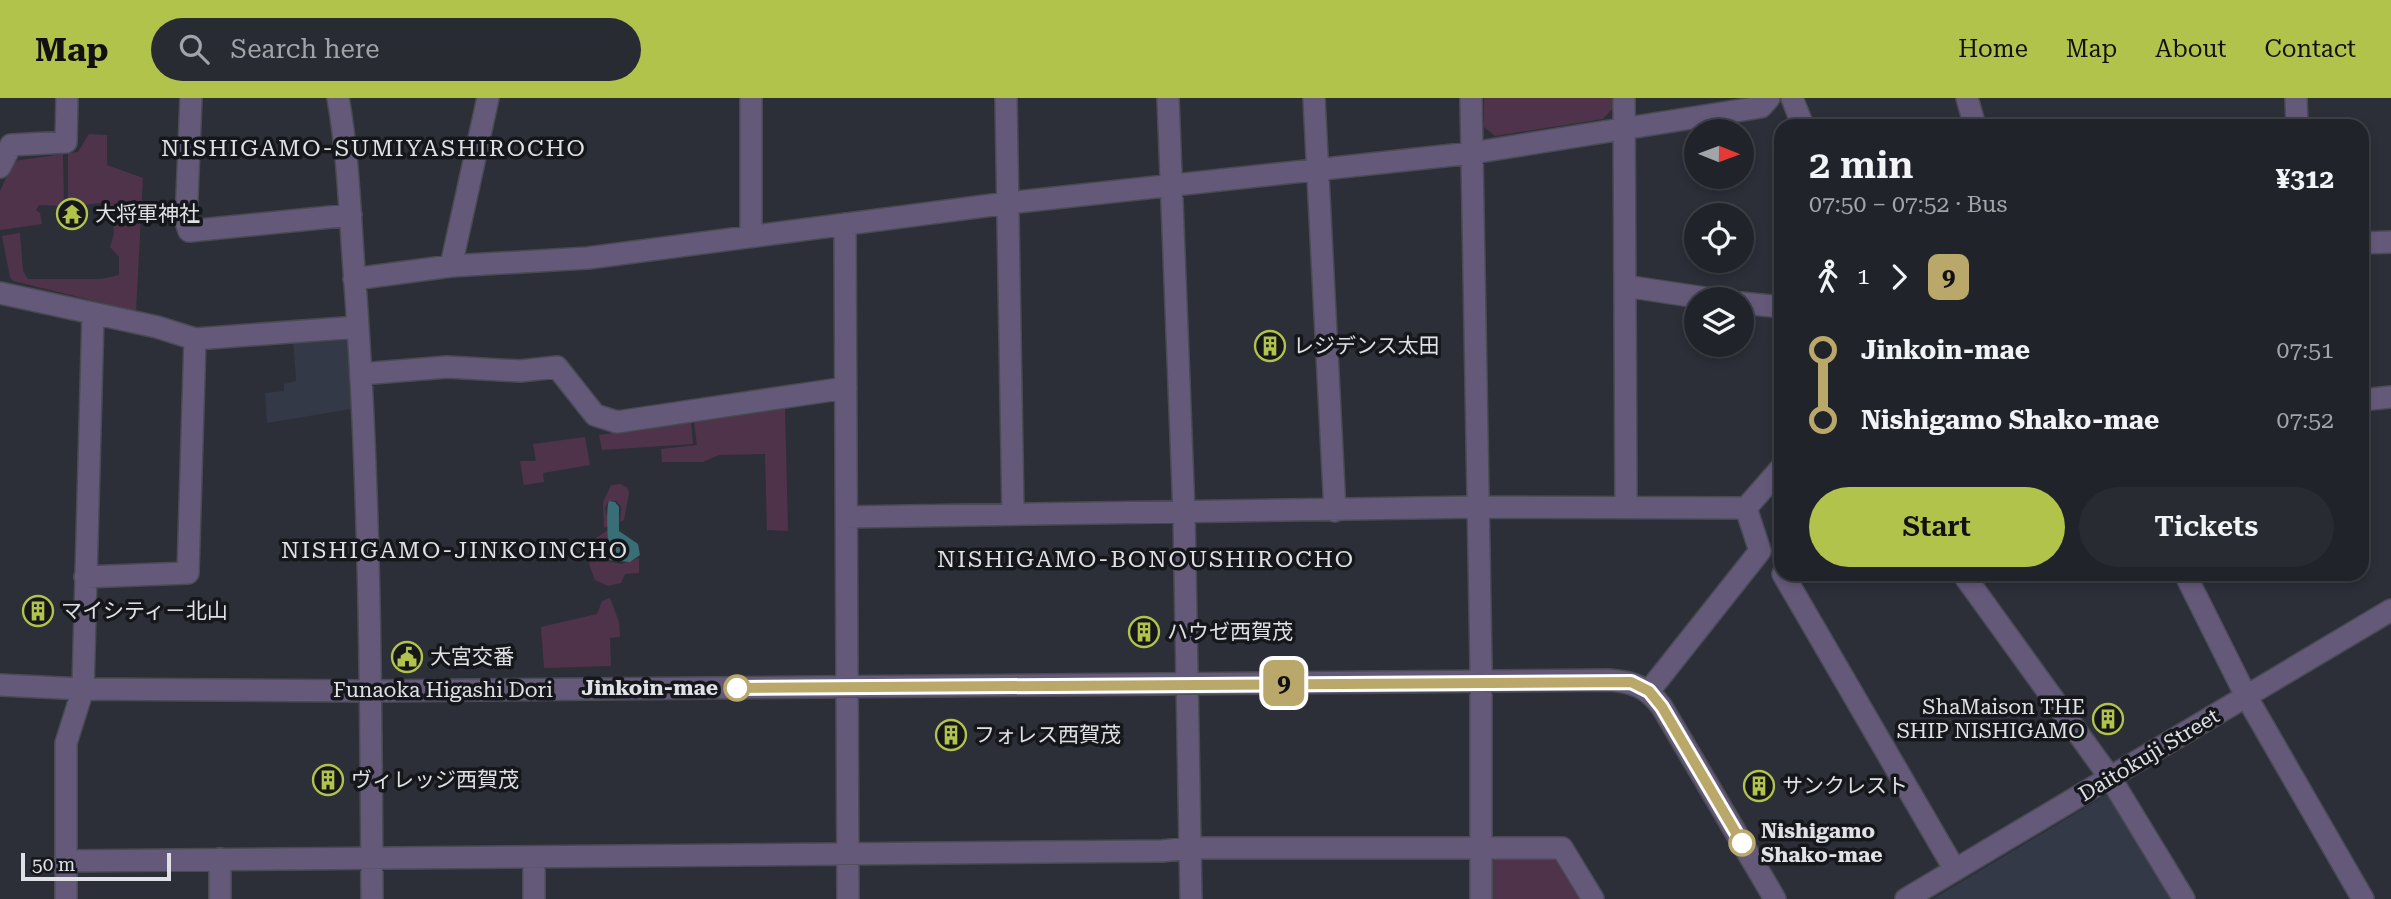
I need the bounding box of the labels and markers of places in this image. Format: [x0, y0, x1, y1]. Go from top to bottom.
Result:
temple icon: 大将軍神社 [55, 197, 89, 231]
place label: 大将軍神社 [95, 202, 200, 226]
building icon: レジデンス太田 [1253, 329, 1287, 363]
place label: レジデンス太田 [1293, 334, 1440, 358]
building icon: マイシティ－北山 [21, 594, 55, 628]
place label: マイシティ－北山 [61, 599, 228, 623]
building icon: ハウゼ西賀茂 [1127, 615, 1161, 649]
place label: ハウゼ西賀茂 [1167, 620, 1293, 644]
public building icon: 大宮交番 [390, 640, 424, 674]
place label: 大宮交番 [430, 645, 514, 669]
marker: Jinkoin-mae [724, 675, 750, 701]
place label: Jinkoin-mae [582, 676, 718, 700]
place label: ShaMaison THE SHIP NISHIGAMO [1897, 695, 2085, 743]
building icon: ShaMaison THE SHIP NISHIGAMO [2091, 702, 2125, 736]
building icon: フォレス西賀茂 [934, 718, 968, 752]
place label: フォレス西賀茂 [974, 723, 1121, 747]
building icon: ヴィレッジ西賀茂 [311, 763, 345, 797]
place label: ヴィレッジ西賀茂 [351, 768, 519, 792]
building icon: サンクレスト [1742, 769, 1776, 803]
place label: サンクレスト [1782, 774, 1908, 798]
place label: Nishigamo Shako-mae [1761, 819, 1883, 867]
marker: Nishigamo Shako-mae [1729, 830, 1755, 856]

